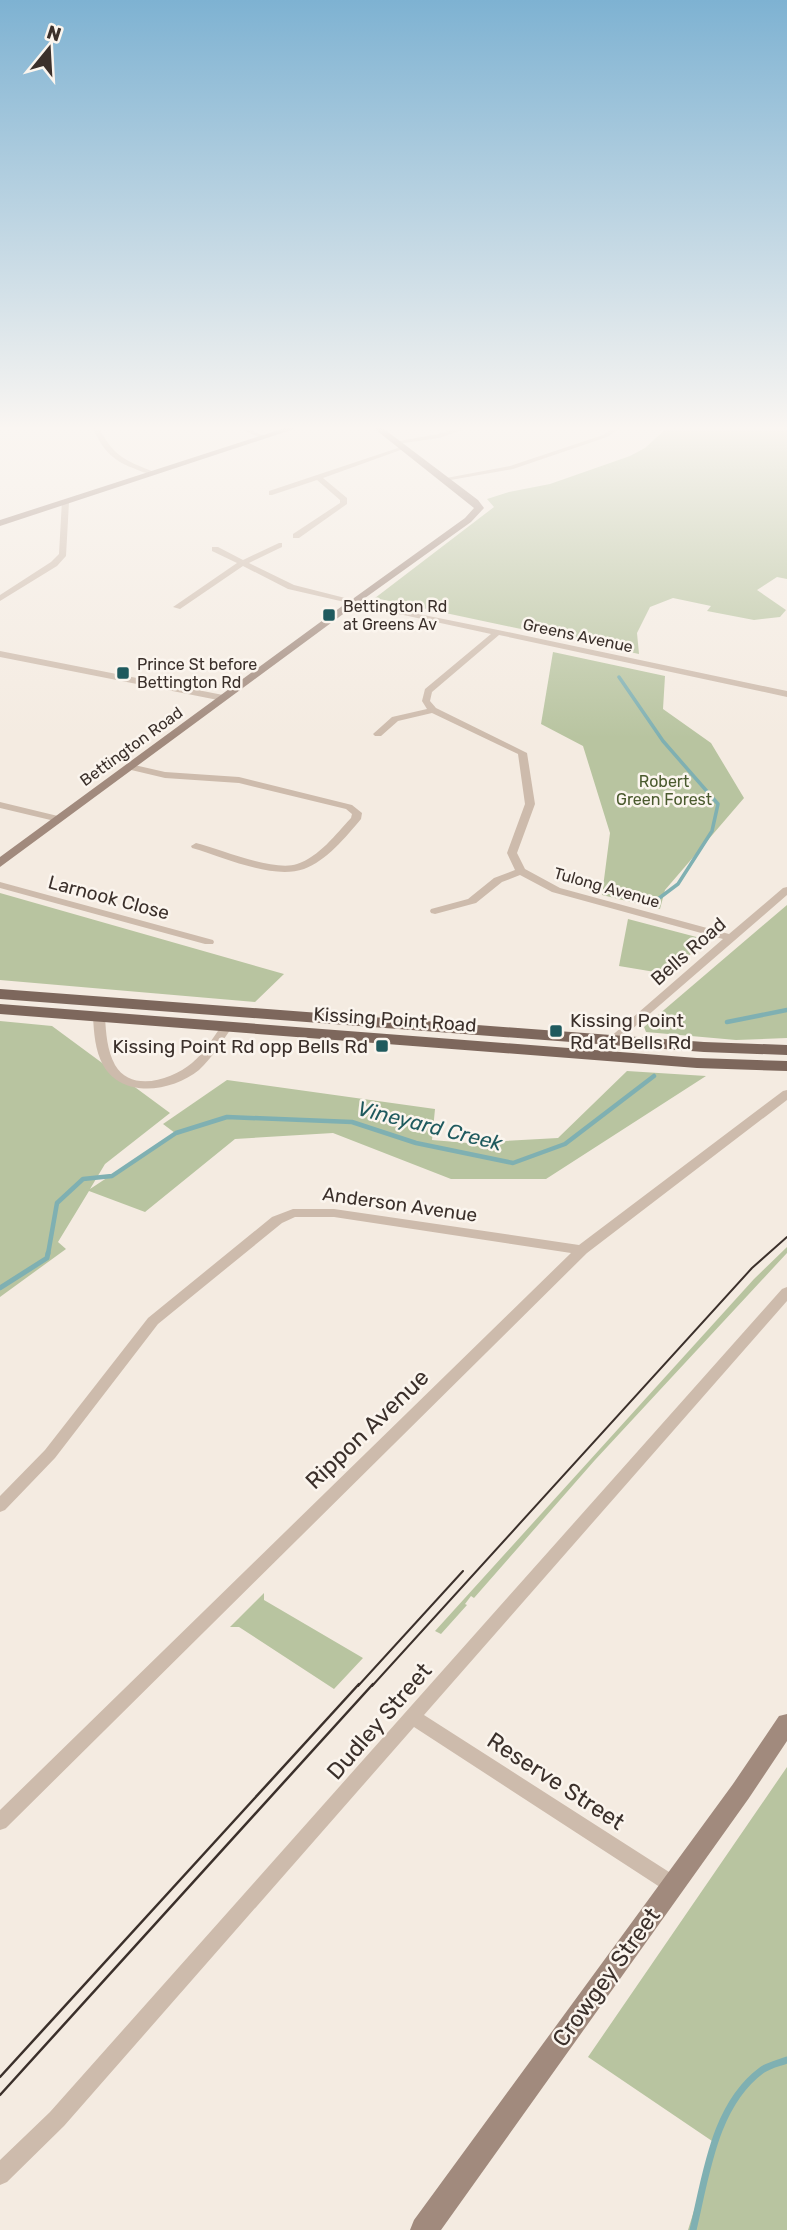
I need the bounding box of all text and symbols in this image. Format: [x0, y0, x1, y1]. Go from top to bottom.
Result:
north arrow [14, 14, 84, 84]
text: N [44, 20, 64, 46]
place label: Bettington Rd at Greens Av [343, 597, 447, 634]
marker: Bettington Rd at Greens Av [321, 607, 337, 623]
street label: Greens Avenue [521, 615, 635, 656]
place label: Prince St before Bettington Rd [137, 655, 257, 692]
marker: Prince St before Bettington Rd [115, 665, 131, 681]
street label: Bettington Road [76, 703, 186, 790]
park label: Robert Green Forest [616, 772, 712, 809]
street label: Tulong Avenue [552, 863, 662, 912]
street label: Larnook Close [46, 870, 172, 925]
street label: Bells Road [646, 913, 731, 990]
street label: Kissing Point Road [313, 1002, 477, 1037]
place label: Kissing Point Rd at Bells Rd [570, 1009, 691, 1054]
marker: Kissing Point Rd at Bells Rd [548, 1023, 564, 1039]
place label: Kissing Point Rd opp Bells Rd [112, 1035, 368, 1058]
marker: Kissing Point Rd opp Bells Rd [374, 1038, 390, 1054]
water label: Vineyard Creek [355, 1095, 506, 1156]
street label: Anderson Avenue [321, 1182, 479, 1227]
street label: Rippon Avenue [299, 1363, 435, 1495]
street label: Dudley Street [321, 1657, 437, 1785]
street label: Reserve Street [482, 1726, 630, 1836]
street label: Crowgey Street [546, 1902, 666, 2052]

